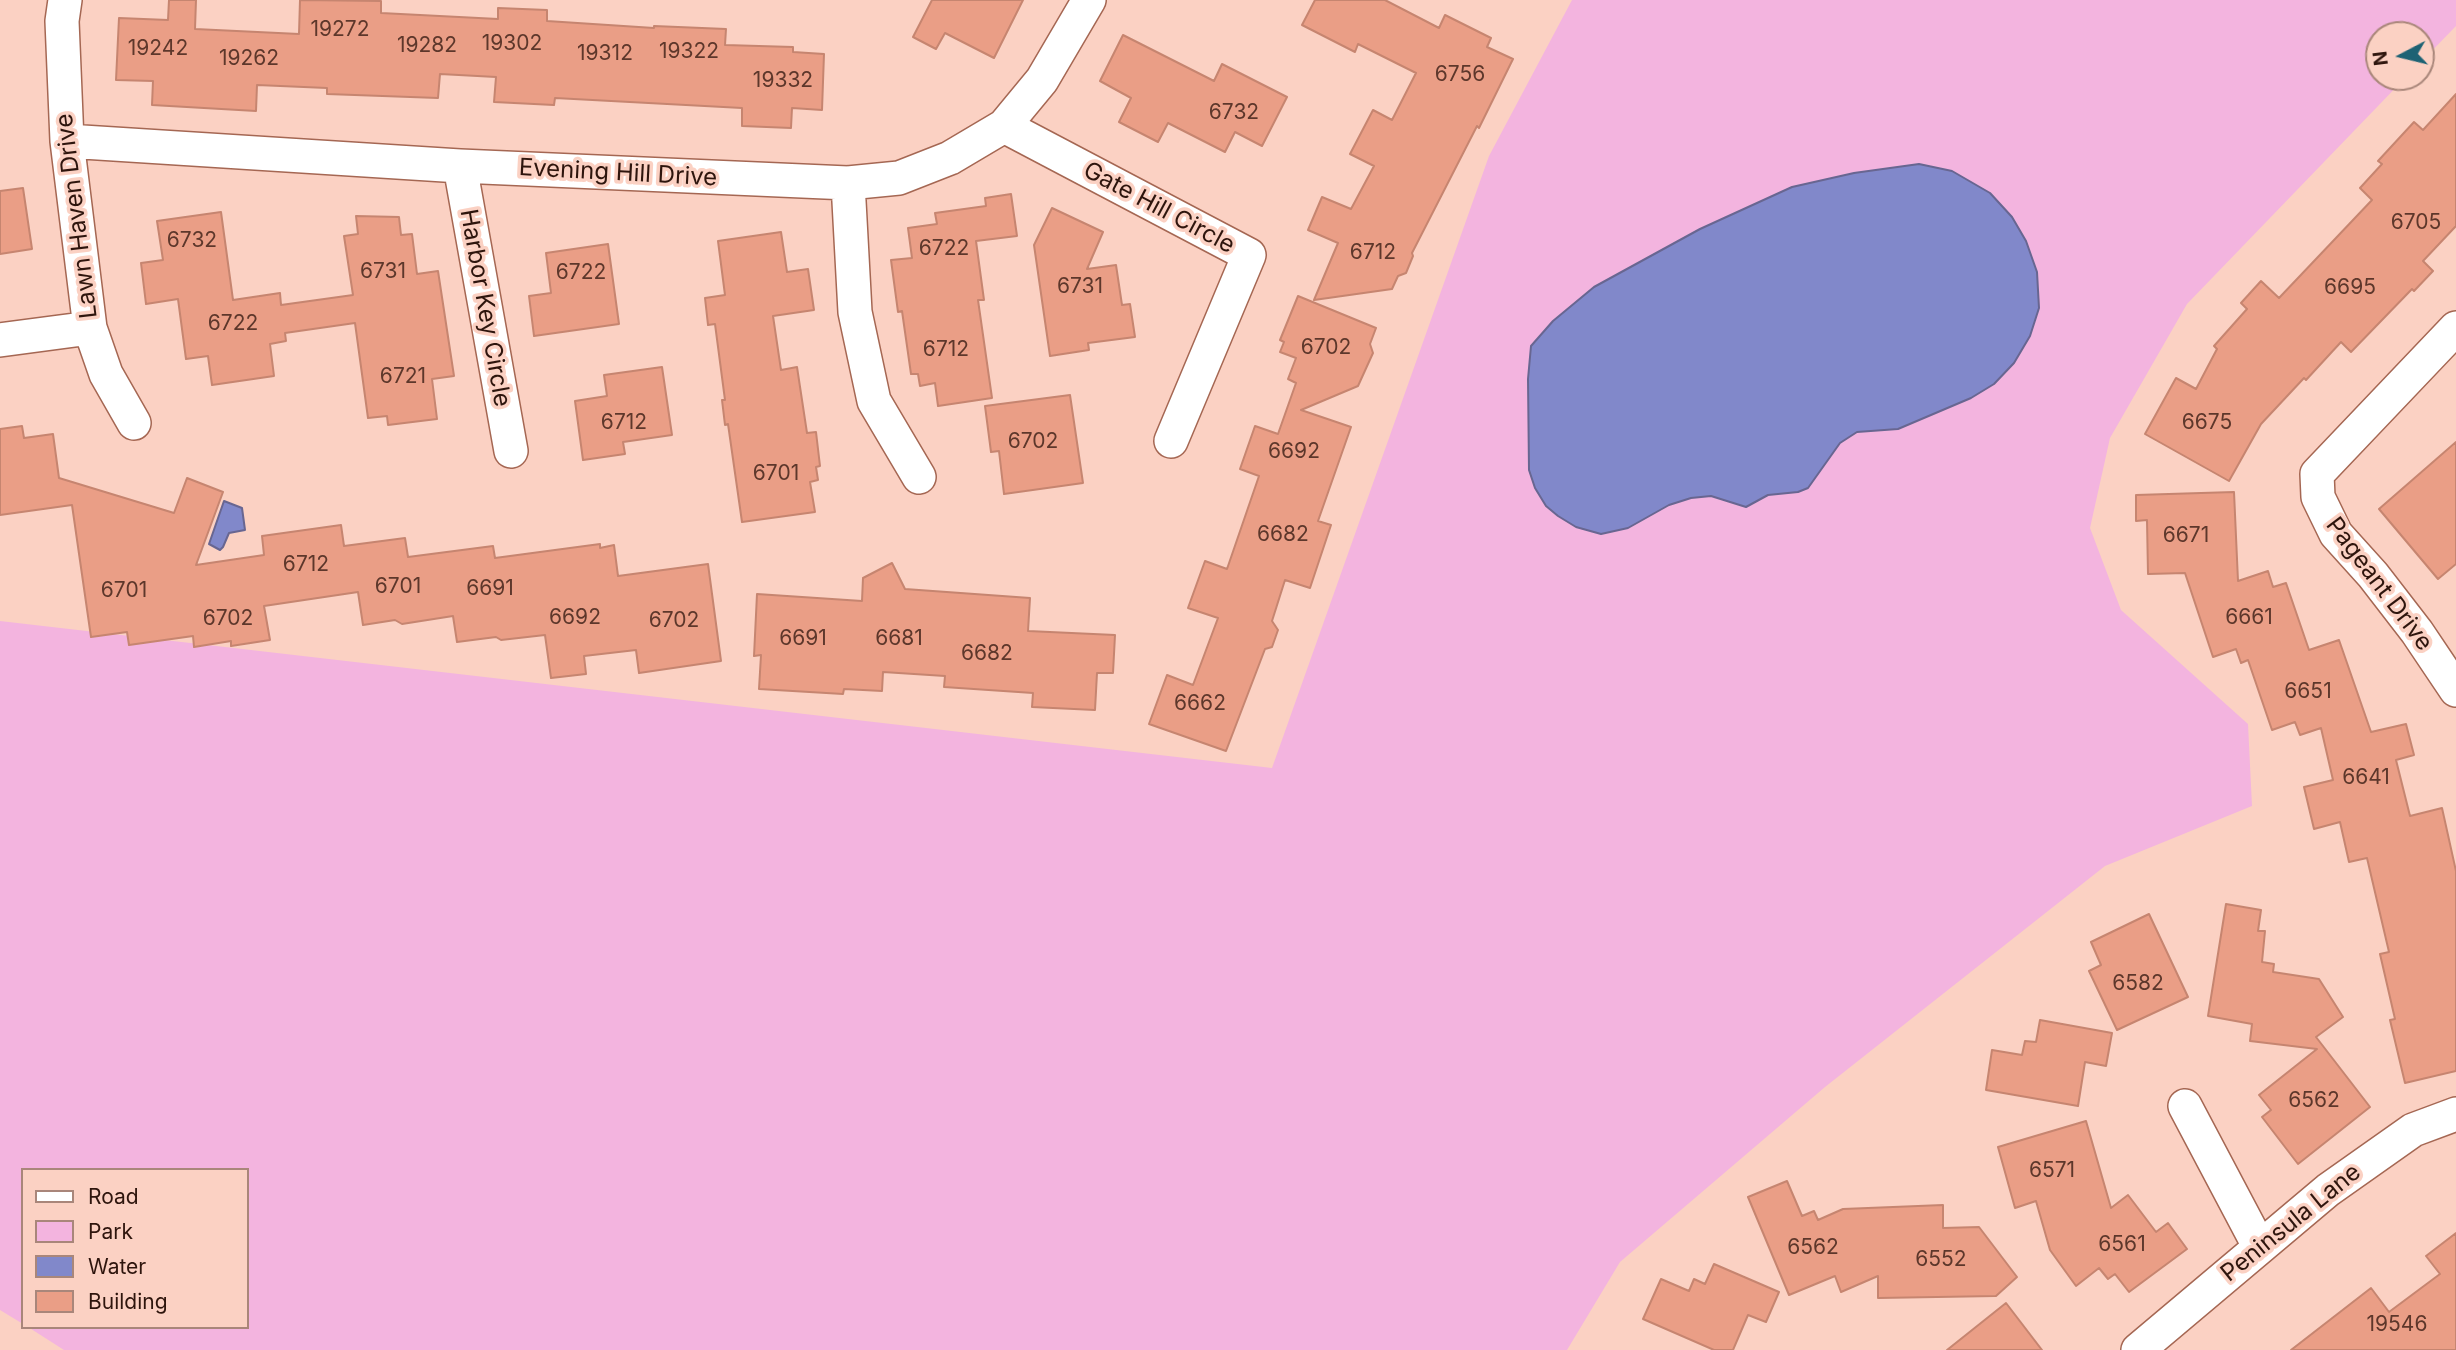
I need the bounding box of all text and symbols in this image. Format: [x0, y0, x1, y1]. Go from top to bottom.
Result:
house number: 19272 [310, 17, 370, 43]
north arrow [2365, 21, 2435, 91]
house number: 19302 [482, 31, 542, 57]
house number: 19282 [397, 33, 457, 59]
house number: 19242 [128, 36, 188, 62]
house number: 19322 [659, 39, 719, 65]
house number: 19312 [577, 41, 633, 67]
house number: 19262 [219, 46, 279, 72]
text: N [2368, 50, 2393, 67]
house number: 6756 [1435, 62, 1485, 88]
house number: 19332 [753, 68, 813, 94]
house number: 6732 [1209, 100, 1259, 126]
street label: Lawn Haven Drive [50, 112, 104, 320]
street label: Evening Hill Drive [518, 153, 718, 193]
street label: Gate Hill Circle [1078, 156, 1240, 260]
street label: Harbor Key Circle [453, 207, 517, 409]
house number: 6705 [2391, 210, 2441, 236]
house number: 6732 [167, 228, 217, 254]
house number: 6722 [919, 236, 969, 262]
house number: 6712 [1350, 240, 1396, 266]
house number: 6731 [360, 259, 406, 285]
house number: 6722 [556, 260, 606, 286]
house number: 6731 [1057, 274, 1103, 300]
house number: 6695 [2324, 275, 2376, 301]
house number: 6722 [208, 311, 258, 337]
house number: 6702 [1301, 335, 1351, 361]
house number: 6712 [923, 337, 969, 363]
house number: 6721 [380, 364, 426, 390]
house number: 6712 [601, 410, 647, 436]
house number: 6675 [2182, 410, 2232, 436]
house number: 6702 [1008, 429, 1058, 455]
house number: 6692 [1268, 439, 1320, 465]
house number: 6701 [753, 461, 799, 487]
street label: Pageant Drive [2319, 512, 2439, 656]
house number: 6682 [1257, 522, 1309, 548]
house number: 6671 [2163, 523, 2209, 549]
house number: 6712 [283, 552, 329, 578]
house number: 6701 [375, 574, 421, 600]
house number: 6691 [466, 576, 514, 602]
house number: 6701 [101, 578, 147, 604]
house number: 6692 [549, 605, 601, 631]
house number: 6661 [2225, 605, 2273, 631]
house number: 6702 [203, 606, 253, 632]
house number: 6702 [649, 608, 699, 634]
house number: 6691 [779, 626, 827, 652]
house number: 6681 [875, 626, 923, 652]
house number: 6682 [961, 641, 1013, 667]
house number: 6651 [2284, 679, 2332, 705]
house number: 6662 [1174, 691, 1226, 717]
house number: 6641 [2342, 765, 2390, 791]
house number: 6582 [2112, 971, 2164, 997]
house number: 6562 [2288, 1088, 2340, 1114]
house number: 6571 [2029, 1158, 2075, 1184]
street label: Peninsula Lane [2215, 1158, 2367, 1288]
legend [21, 1168, 248, 1329]
text: Road [88, 1184, 139, 1209]
text: Park [88, 1219, 133, 1244]
house number: 6561 [2098, 1232, 2146, 1258]
house number: 6562 [1787, 1235, 1839, 1261]
house number: 6552 [1915, 1247, 1967, 1273]
text: Water [88, 1254, 146, 1279]
text: Building [88, 1289, 168, 1314]
house number: 19546 [2367, 1312, 2427, 1338]

